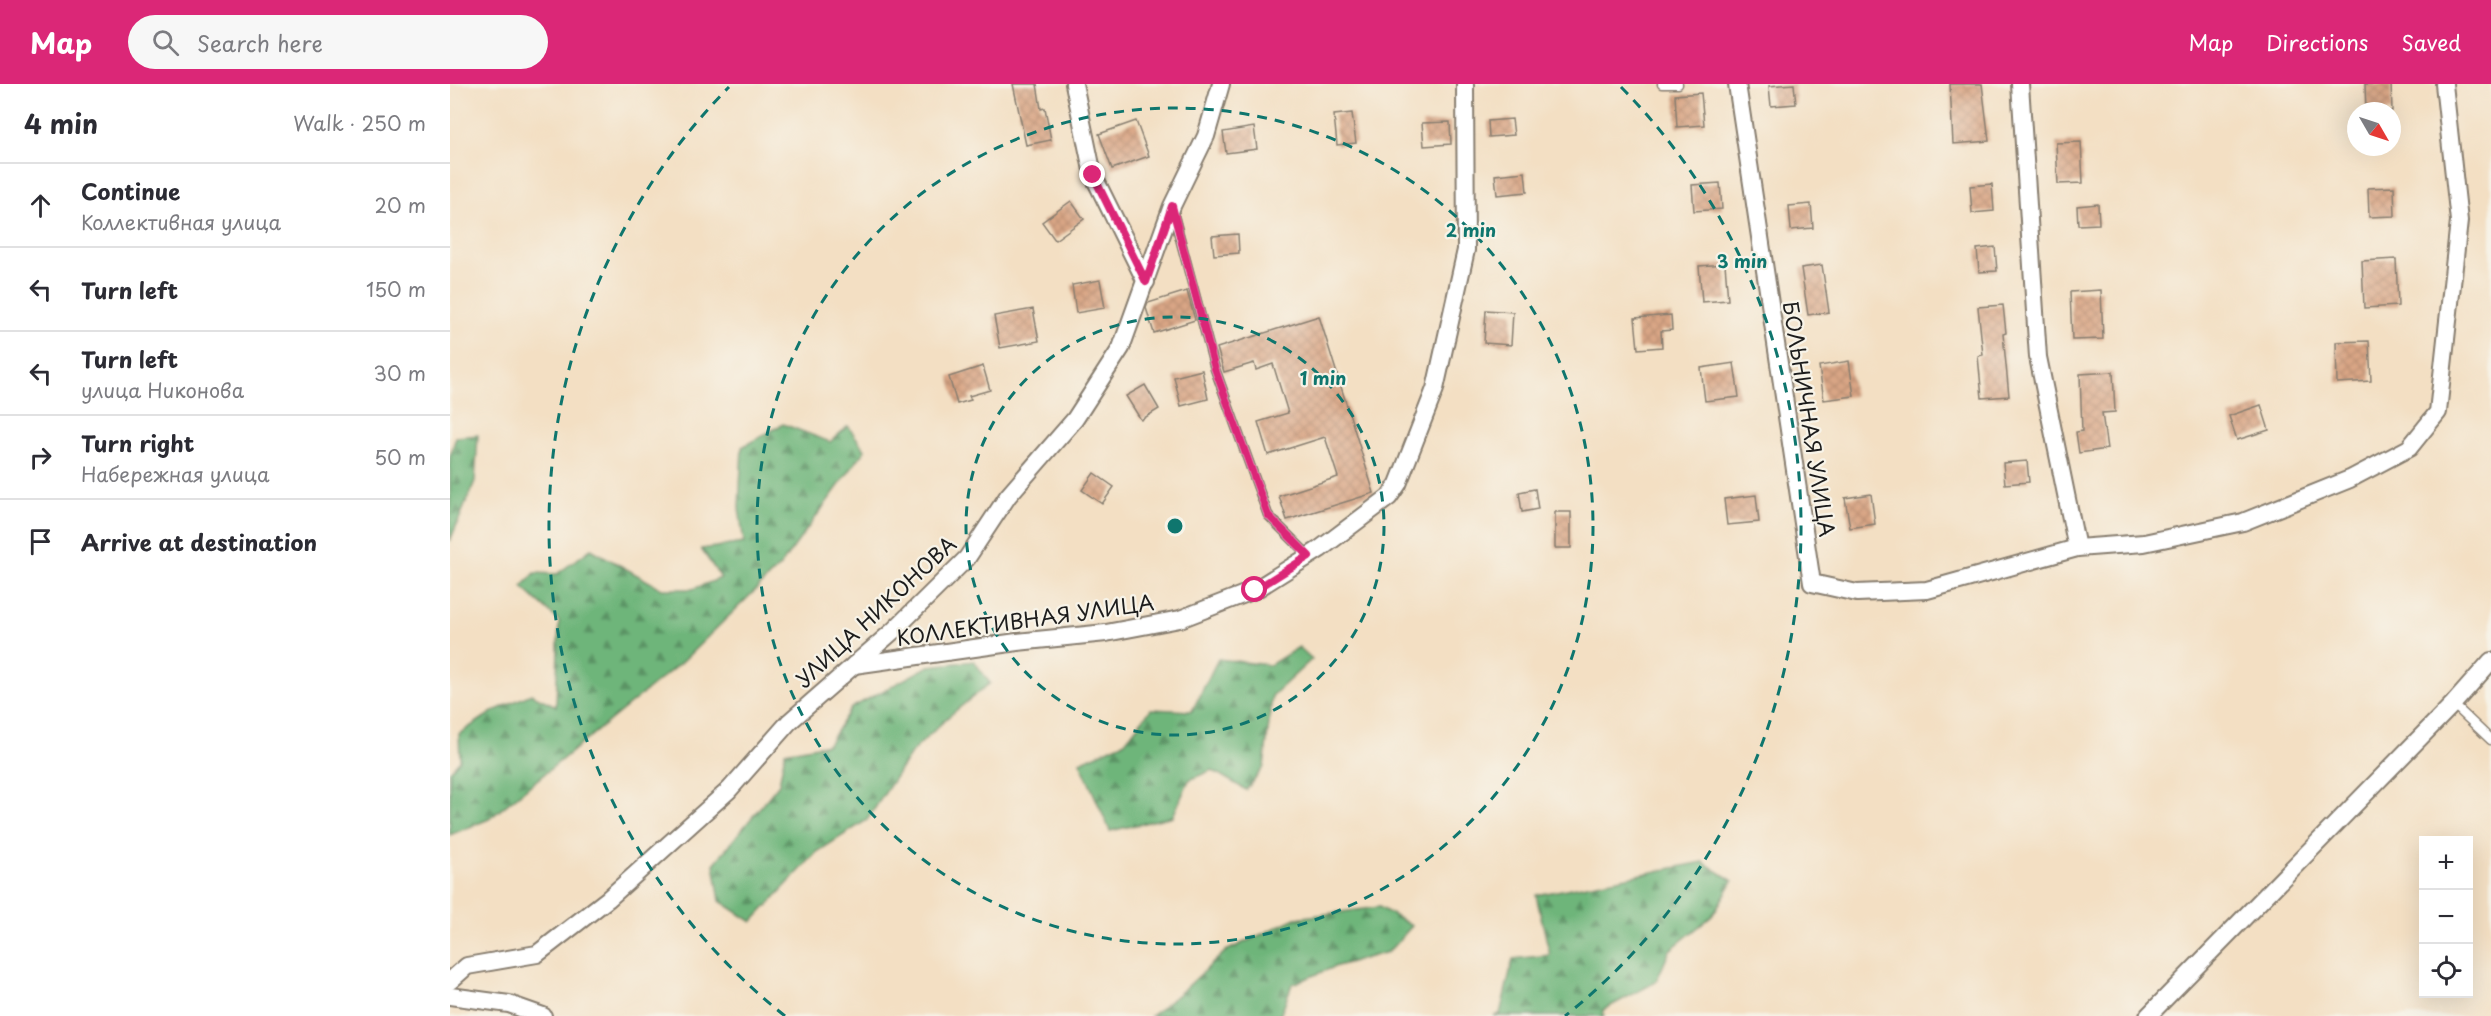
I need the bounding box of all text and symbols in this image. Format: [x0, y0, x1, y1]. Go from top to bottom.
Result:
search box [128, 15, 548, 69]
text: Map [30, 21, 92, 64]
icon: search [149, 26, 182, 59]
text: Search here [197, 26, 323, 59]
text: Map [2188, 26, 2233, 58]
text: Directions [2266, 26, 2368, 58]
text: Saved [2401, 26, 2461, 58]
north arrow [2347, 102, 2401, 156]
text: 4 min [24, 104, 98, 143]
text: Walk · 250 m [293, 108, 426, 138]
route end [1079, 161, 1105, 187]
text: Continue [81, 174, 180, 207]
icon: ahead [24, 189, 57, 222]
text: 20 m [374, 190, 426, 220]
text: Коллективная улица [81, 207, 281, 237]
text: 2 min [1446, 216, 1496, 243]
text: 3 min [1717, 247, 1767, 274]
icon: left [24, 273, 57, 306]
text: Turn left [81, 273, 178, 306]
text: 150 m [366, 274, 426, 304]
street label: БОЛЬНИЧНАЯ УЛИЦА [1776, 299, 1844, 539]
text: Turn left [81, 342, 178, 375]
icon: left [24, 357, 57, 390]
text: 30 m [373, 358, 426, 388]
text: 1 min [1300, 364, 1346, 391]
text: улица Никонова [81, 375, 244, 405]
text: Turn right [81, 426, 194, 459]
icon: right [24, 441, 57, 474]
text: 50 m [374, 442, 426, 472]
text: Набережная улица [81, 459, 270, 489]
centre of rings [1165, 516, 1185, 536]
icon: arrive [24, 525, 57, 558]
text: Arrive at destination [81, 525, 317, 558]
street label: УЛИЦА НИКОНОВА [787, 528, 963, 694]
route start [1241, 576, 1267, 602]
street label: КОЛЛЕКТИВНАЯ УЛИЦА [894, 585, 1156, 653]
map controls [2419, 836, 2473, 998]
button: + [2419, 836, 2473, 890]
button: − [2419, 890, 2473, 944]
button: locate [2419, 944, 2473, 998]

